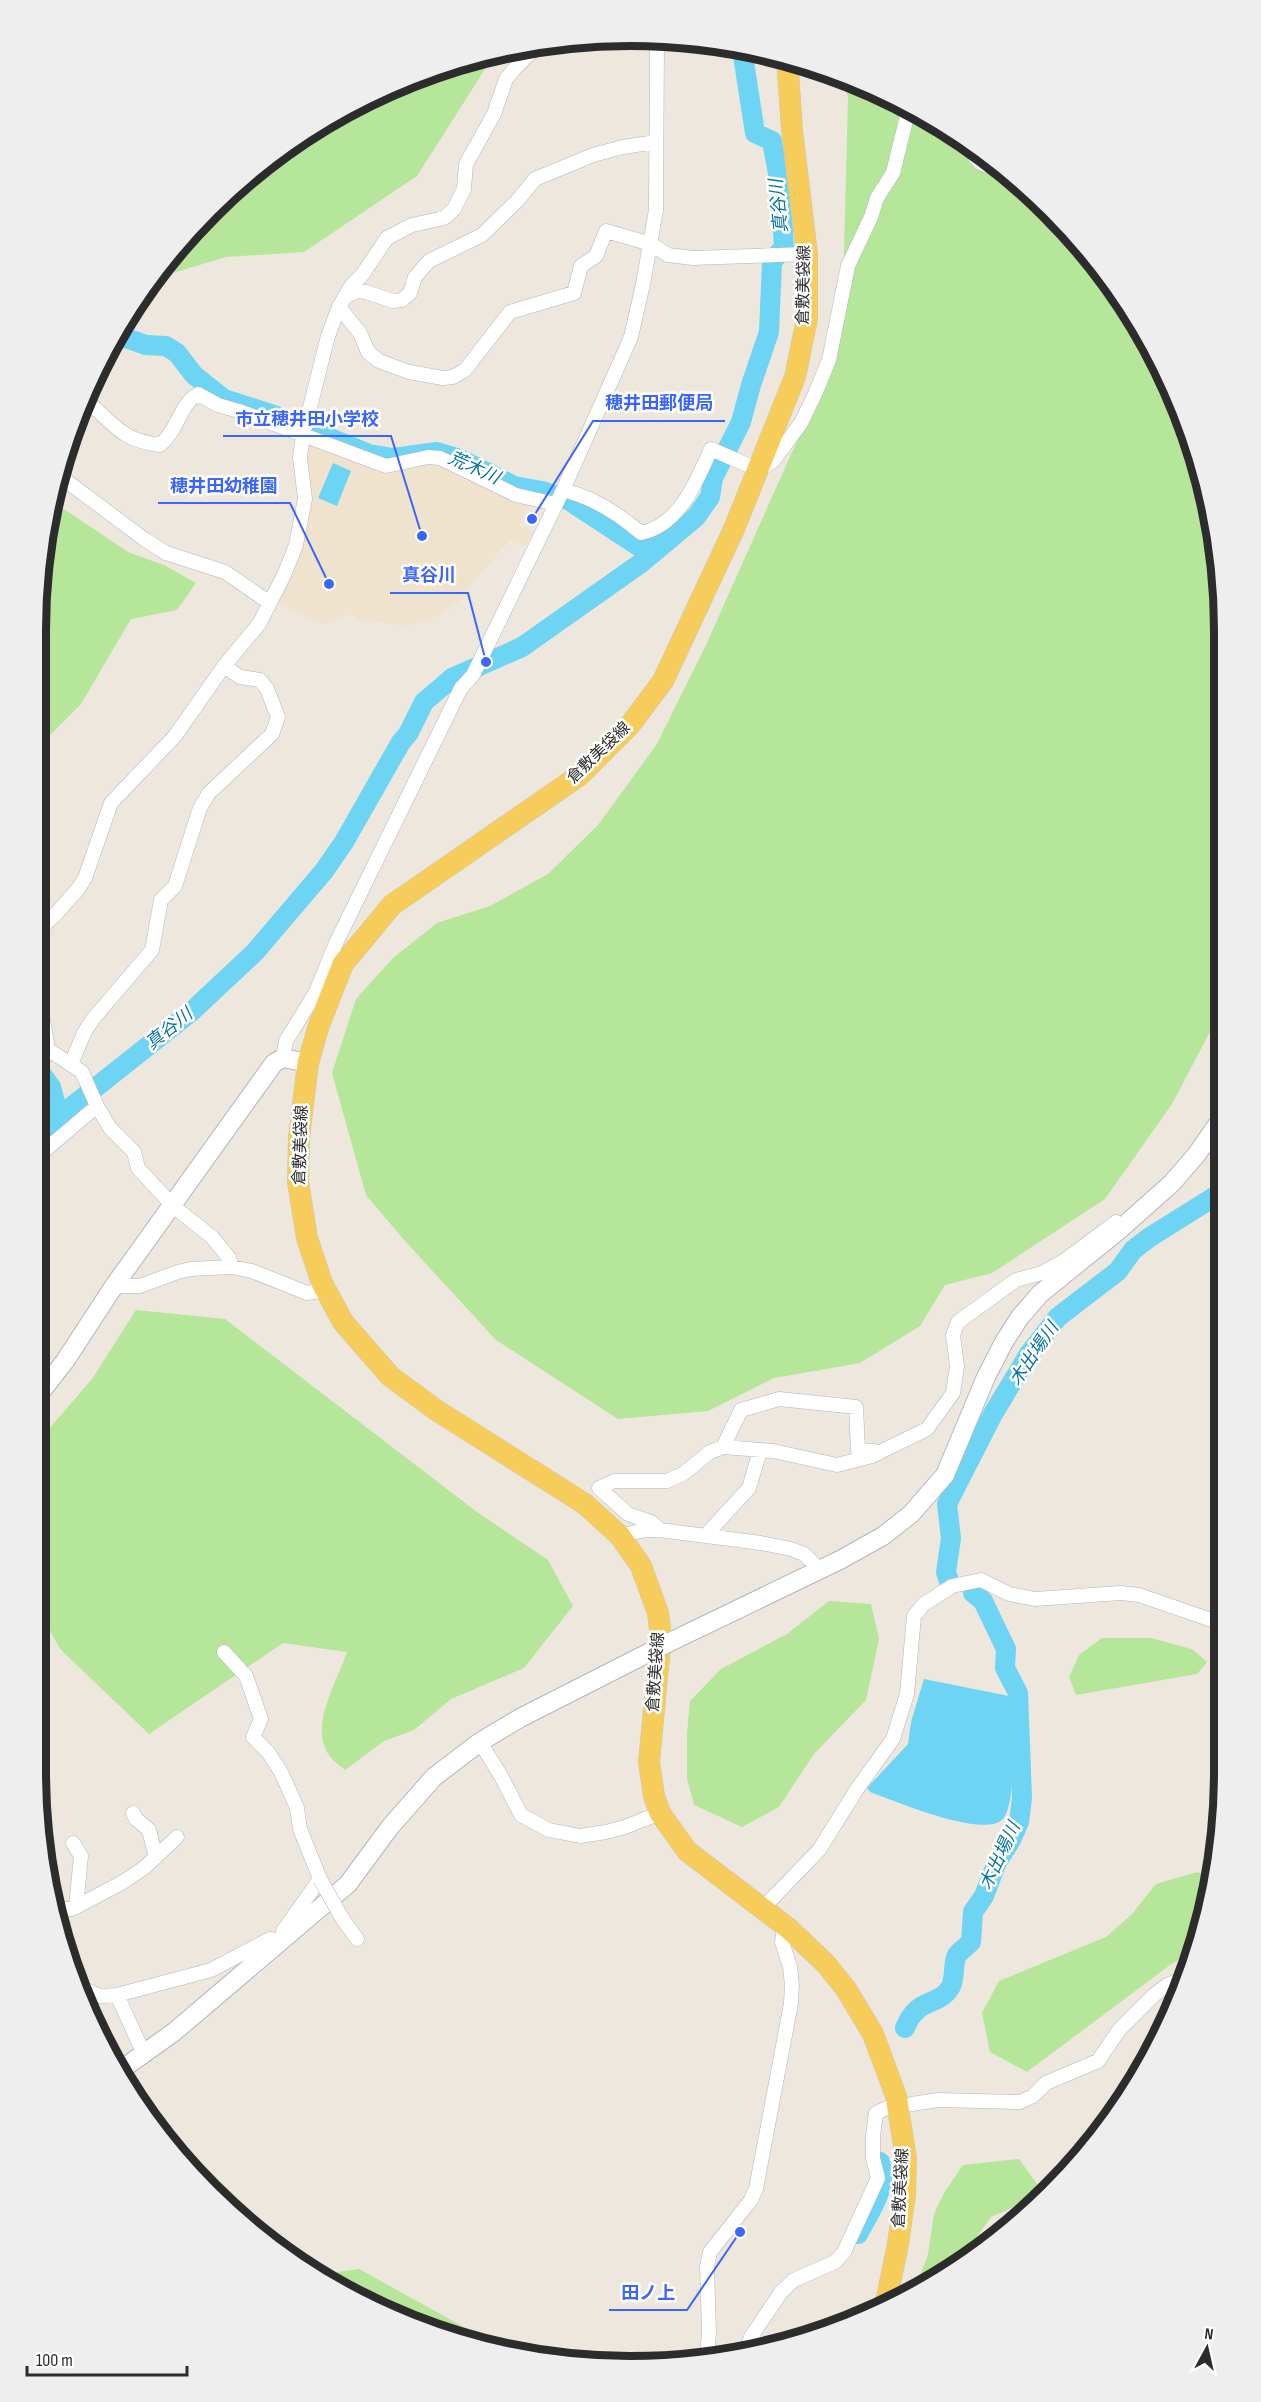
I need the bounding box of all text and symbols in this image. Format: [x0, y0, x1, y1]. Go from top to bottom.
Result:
water label: 真谷川 [766, 176, 792, 234]
street label: 倉敷美袋線 [794, 245, 814, 325]
callout: 穂井田郵便局 [593, 385, 725, 421]
text: 穂井田郵便局 [605, 393, 713, 414]
callout: 市立穂井田小学校 [223, 400, 391, 436]
text: 市立穂井田小学校 [235, 409, 379, 430]
water label: 荒木川 [445, 447, 505, 489]
callout: 穂井田幼稚園 [158, 467, 290, 503]
text: 穂井田幼稚園 [170, 476, 278, 497]
callout: 真谷川 [390, 557, 468, 593]
text: 真谷川 [402, 565, 456, 586]
street label: 倉敷美袋線 [564, 718, 634, 788]
water label: 真谷川 [141, 1003, 198, 1054]
street label: 倉敷美袋線 [290, 1105, 312, 1185]
water label: 木出場川 [1005, 1317, 1064, 1390]
street label: 倉敷美袋線 [644, 1631, 668, 1713]
water label: 木出場川 [975, 1817, 1026, 1893]
street label: 倉敷美袋線 [889, 2148, 913, 2228]
callout: 田ノ上 [609, 2274, 687, 2310]
text: 田ノ上 [621, 2283, 675, 2304]
north arrow [1177, 2318, 1237, 2378]
text: N [1203, 2325, 1214, 2345]
scale bar [27, 2339, 188, 2377]
text: 100 m [36, 2350, 73, 2371]

